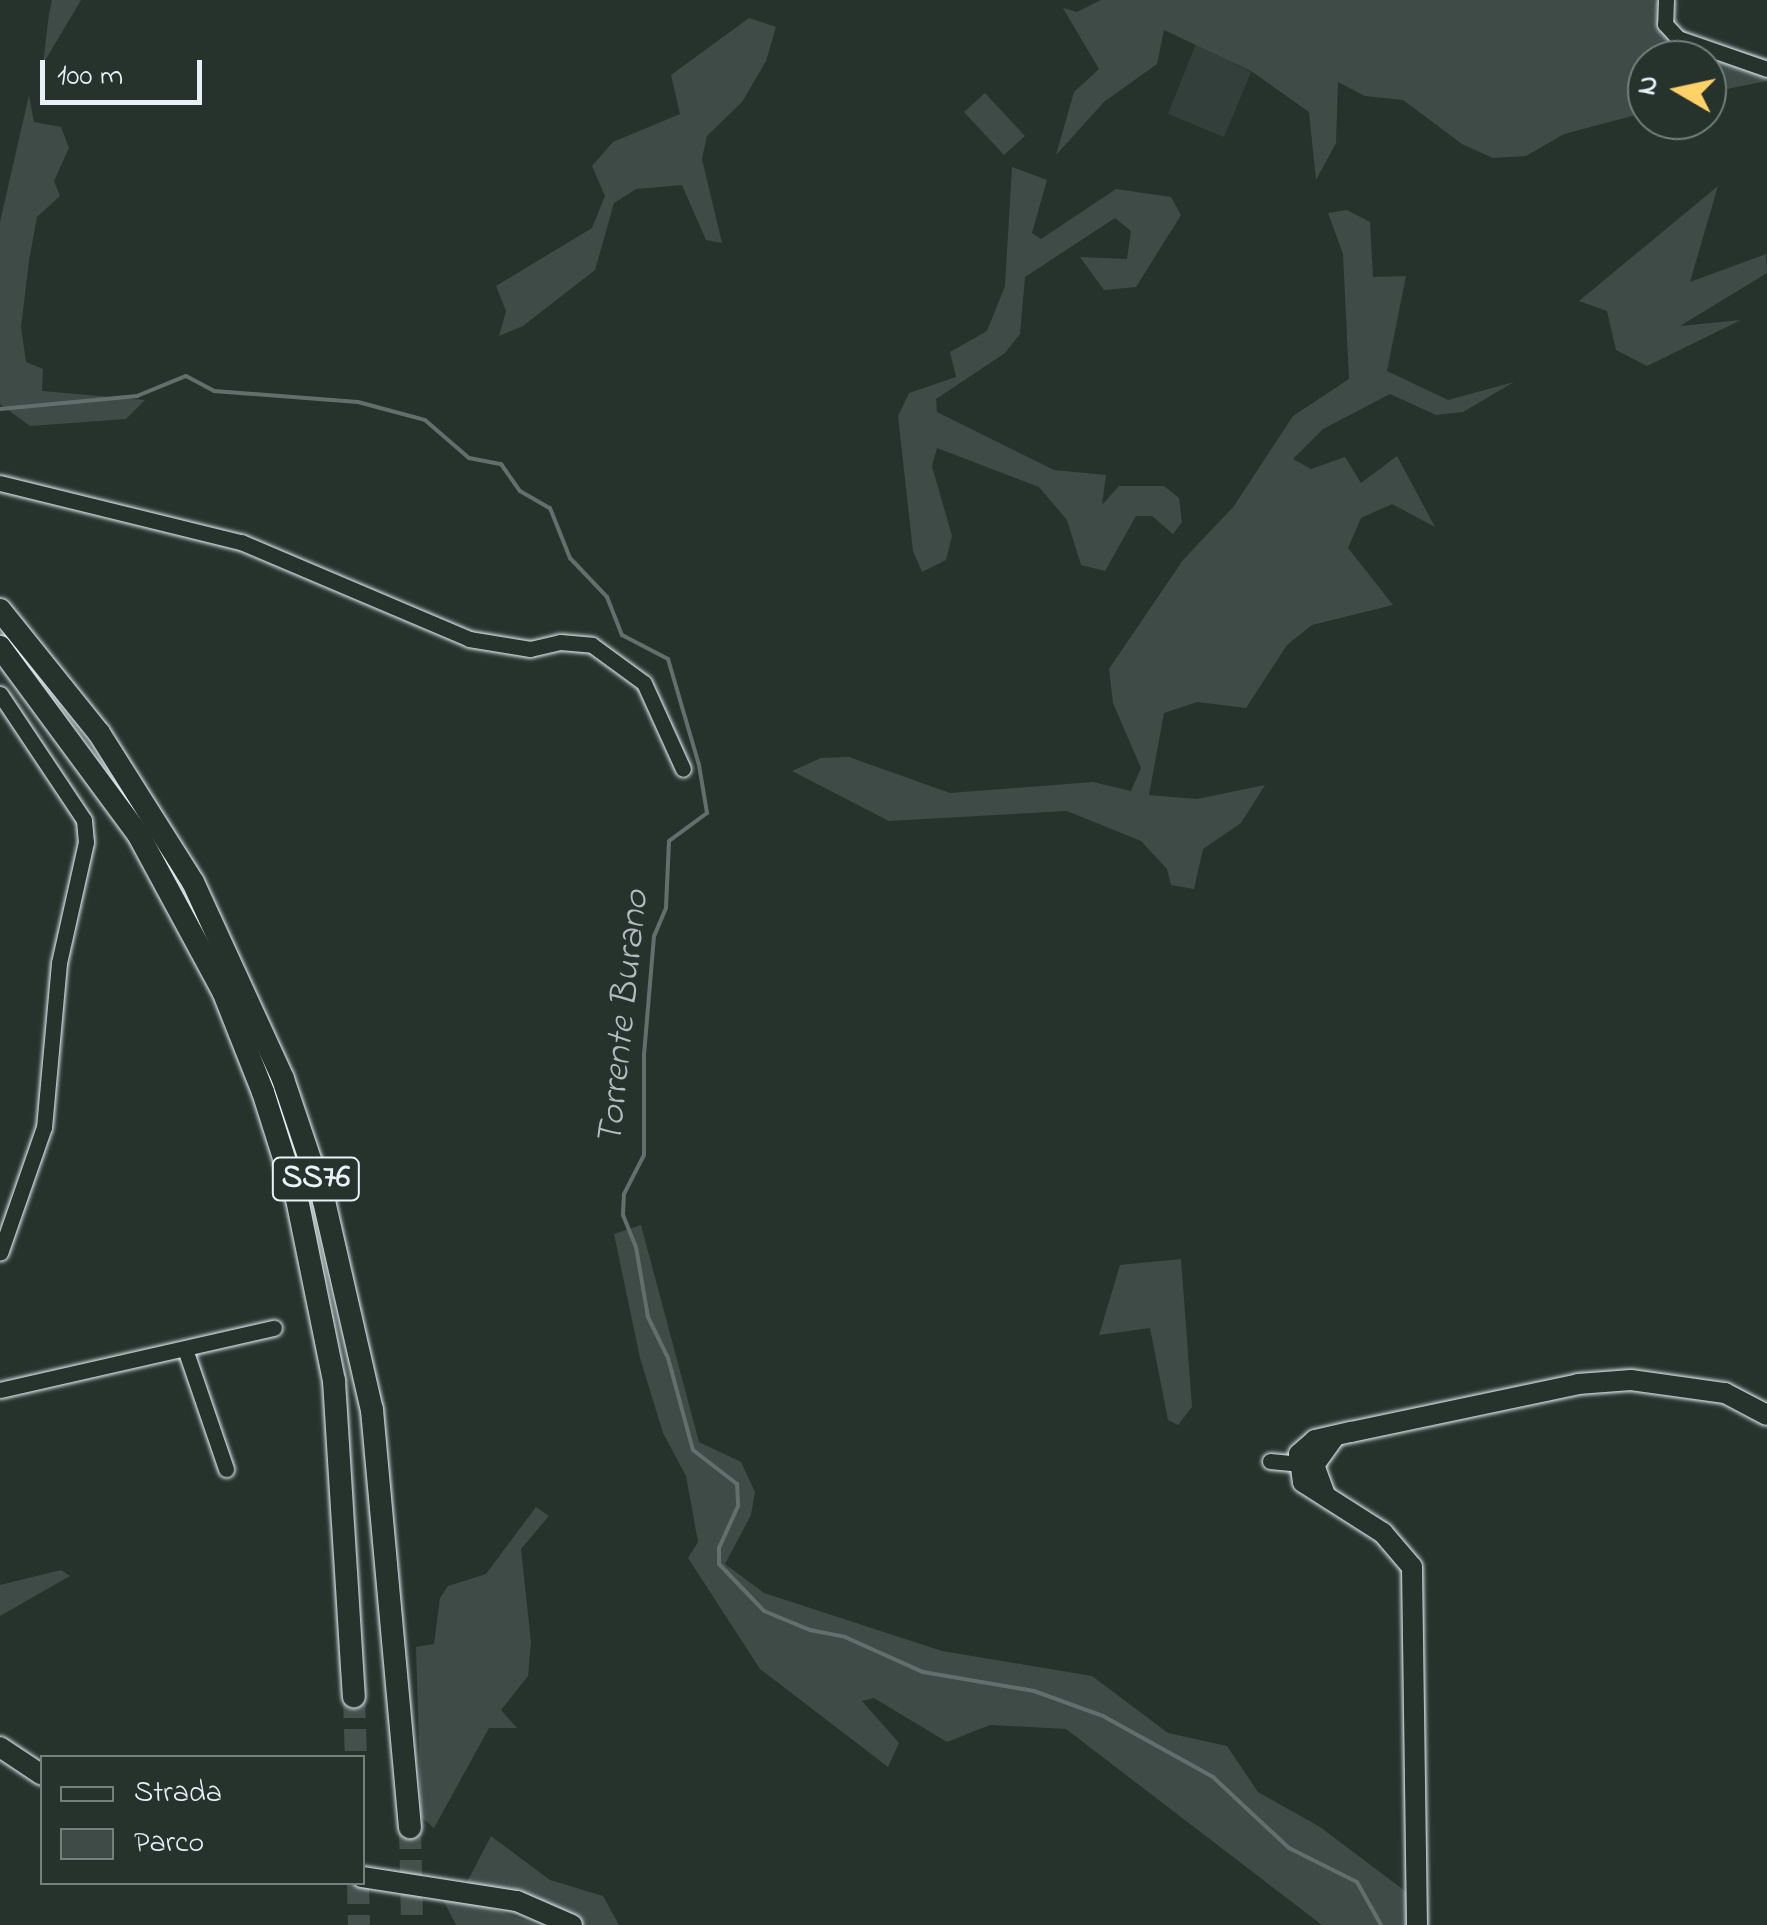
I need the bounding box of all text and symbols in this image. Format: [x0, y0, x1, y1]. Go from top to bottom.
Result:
scale bar [45, 40, 208, 102]
north arrow [1627, 40, 1727, 140]
text: 100 m [57, 55, 123, 99]
text: N [1627, 73, 1671, 98]
water label: Torrente Burano [589, 888, 661, 1148]
road number: SS76 [271, 1152, 361, 1206]
legend [40, 1755, 365, 1885]
text: Strada [134, 1772, 222, 1816]
text: Parco [134, 1822, 204, 1866]

